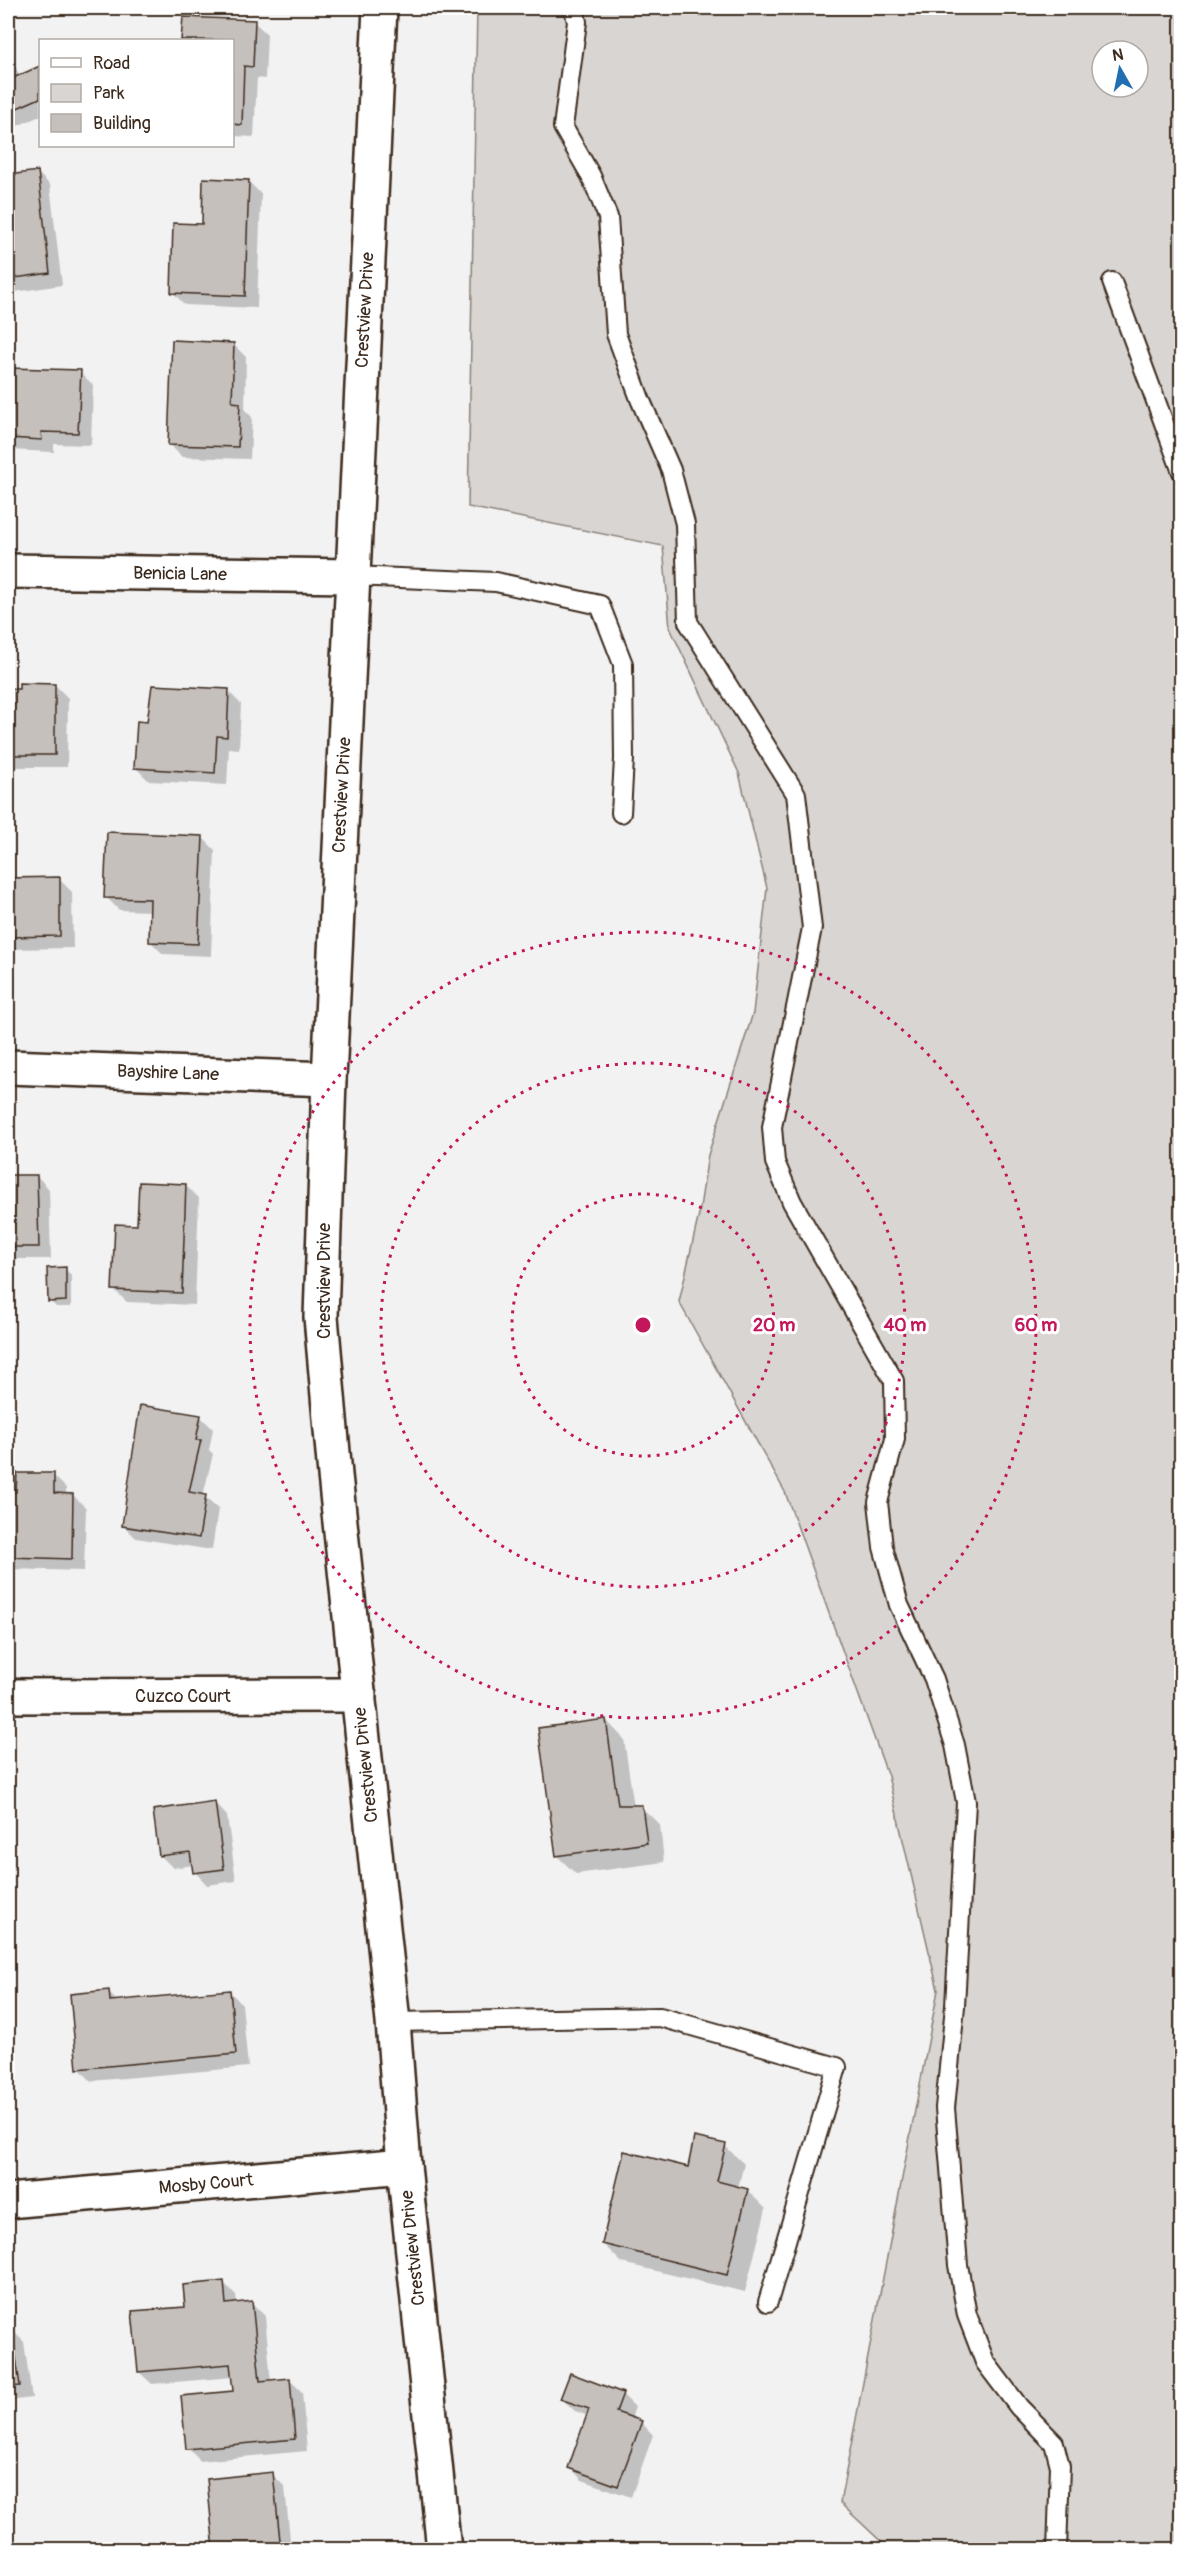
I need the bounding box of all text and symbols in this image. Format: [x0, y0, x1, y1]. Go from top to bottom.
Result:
legend [39, 39, 234, 147]
north arrow [1090, 39, 1150, 99]
text: N [1111, 44, 1125, 66]
text: Road [93, 52, 130, 75]
text: Park [93, 82, 125, 105]
text: Building [93, 112, 151, 135]
street label: Crestview Drive [350, 251, 380, 369]
street label: Benicia Lane [133, 562, 227, 586]
street label: Crestview Drive [327, 736, 357, 854]
street label: Bayshire Lane [117, 1060, 219, 1086]
street label: Crestview Drive [313, 1223, 336, 1339]
text: 20 m [753, 1314, 795, 1337]
text: 40 m [884, 1314, 926, 1337]
text: 60 m [1015, 1314, 1057, 1337]
centre of rings [633, 1315, 653, 1335]
street label: Cuzco Court [135, 1685, 232, 1708]
street label: Crestview Drive [348, 1706, 384, 1824]
street label: Mosby Court [158, 2168, 255, 2200]
street label: Crestview Drive [395, 2189, 431, 2307]

